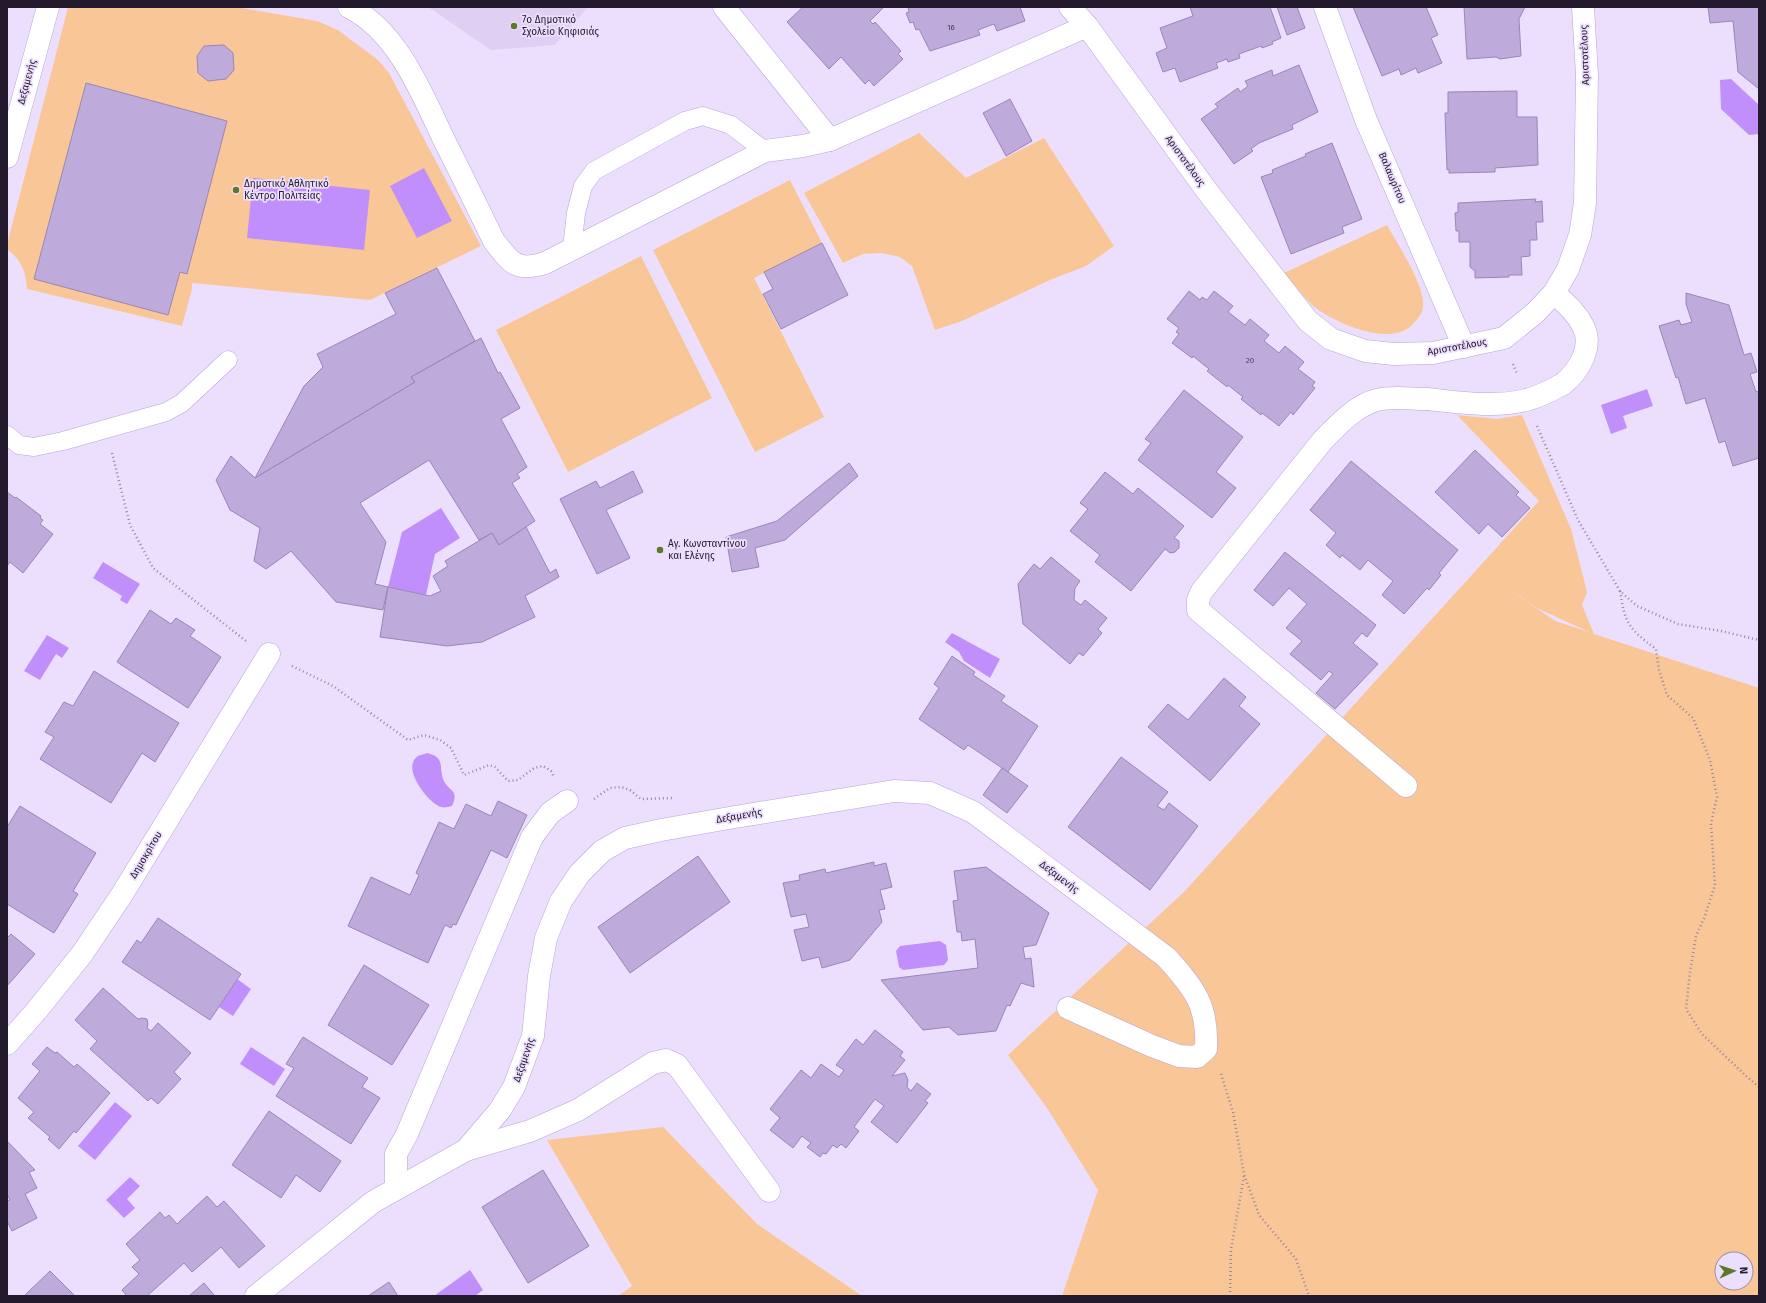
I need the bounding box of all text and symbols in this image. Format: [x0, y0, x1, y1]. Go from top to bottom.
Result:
place label: 7ο Δημοτικό Σχολείο Κηφισιάς [522, 13, 599, 38]
marker: 7ο Δημοτικό Σχολείο Κηφισιάς [509, 21, 519, 31]
house number: 16 [947, 23, 955, 32]
street label: Αριστοτέλους [1577, 24, 1592, 85]
street label: Δεξαμενής [15, 58, 39, 106]
street label: Αριστοτέλους [1162, 133, 1209, 189]
street label: Βαλαωρίτου [1376, 150, 1409, 206]
place label: Δημοτικό Αθλητικό Κέντρο Πολιτείας [244, 177, 329, 202]
marker: Δημοτικό Αθλητικό Κέντρο Πολιτείας [231, 185, 241, 195]
street label: Αριστοτέλους [1426, 335, 1488, 358]
house number: 20 [1246, 356, 1255, 365]
place label: Αγ. Κωνσταντίνου και Ελένης [668, 537, 746, 562]
marker: Αγ. Κωνσταντίνου και Ελένης [655, 545, 665, 555]
street label: Δεξαμενής [715, 806, 763, 826]
street label: Δημοκρίτου [126, 828, 165, 881]
street label: Δεξαμενής [1037, 858, 1081, 896]
street label: Δεξαμενής [511, 1036, 537, 1084]
north arrow [1714, 1251, 1754, 1291]
text: N [1737, 1267, 1750, 1274]

